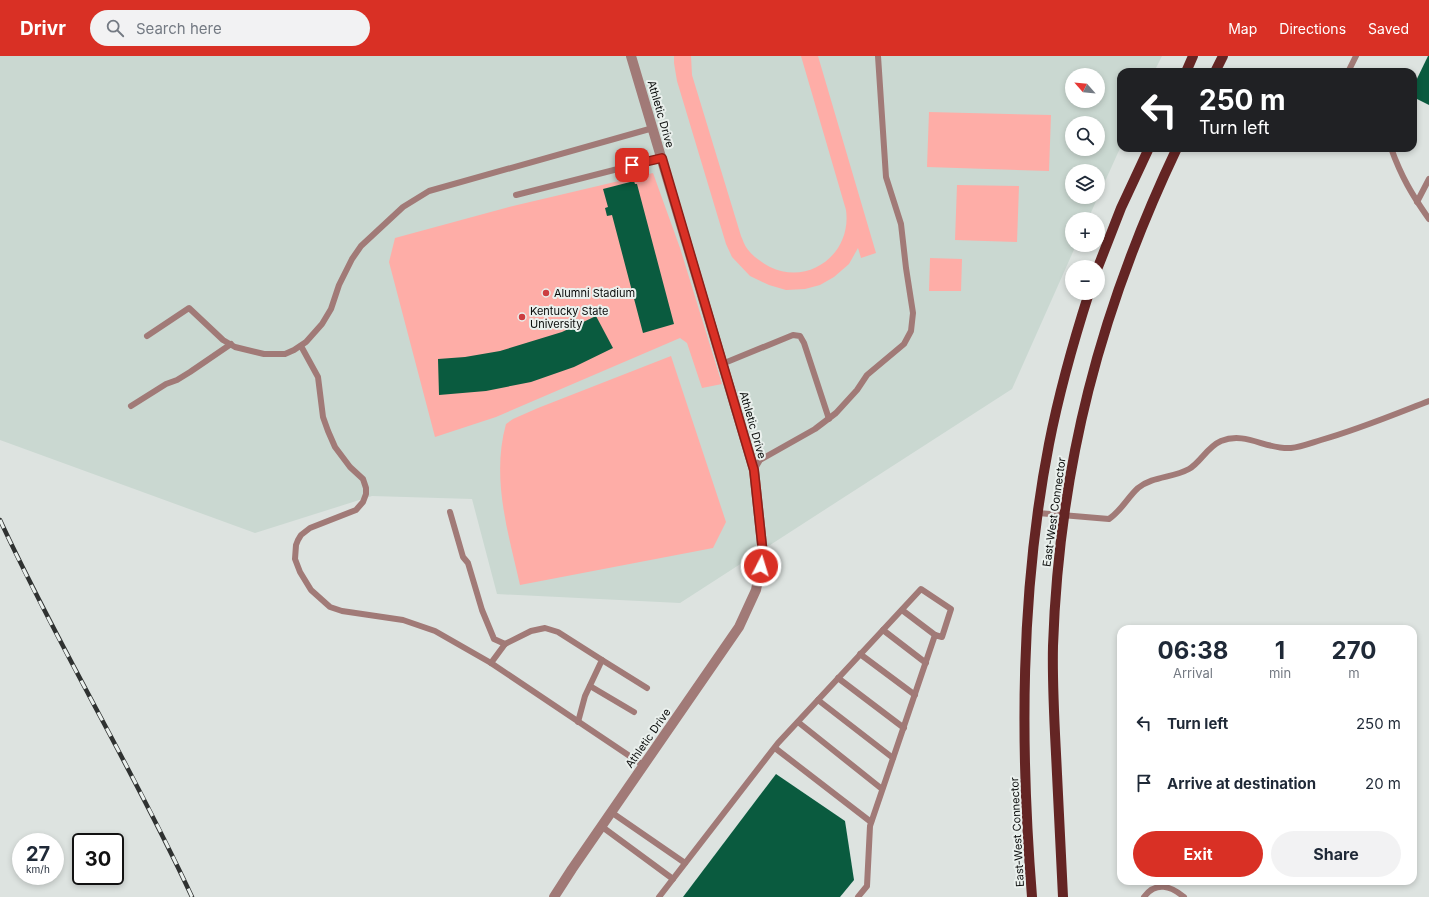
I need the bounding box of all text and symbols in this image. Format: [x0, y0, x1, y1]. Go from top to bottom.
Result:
search box [90, 10, 370, 46]
text: Drivr [20, 17, 66, 40]
icon: search [104, 17, 126, 39]
text: Search here [136, 19, 222, 38]
text: Map [1228, 20, 1257, 37]
text: Directions [1279, 20, 1346, 37]
text: Saved [1368, 20, 1409, 37]
north arrow [1065, 68, 1105, 108]
map controls [1065, 68, 1105, 300]
street label: Athletic Drive [645, 79, 677, 149]
text: 250 m [1199, 83, 1286, 117]
icon: left [1133, 84, 1185, 136]
button: search [1065, 116, 1105, 156]
text: Turn left [1199, 117, 1269, 138]
pin [615, 148, 649, 182]
icon: arrive [621, 154, 643, 176]
button: layers [1065, 164, 1105, 204]
button: + [1065, 212, 1105, 252]
button: − [1065, 260, 1105, 300]
place label: Alumni Stadium [554, 286, 635, 300]
marker: Alumni Stadium [541, 288, 551, 298]
place label: Kentucky State University [530, 304, 608, 331]
marker: Kentucky State University [517, 312, 527, 322]
street label: Athletic Drive [737, 390, 769, 460]
street label: East-West Connector [1039, 456, 1069, 568]
position arrow [740, 545, 782, 587]
text: 06:38 [1157, 636, 1228, 665]
text: 1 [1275, 636, 1285, 665]
text: 270 [1332, 636, 1376, 665]
text: Arrival [1173, 665, 1213, 681]
text: min [1269, 665, 1291, 681]
text: m [1348, 665, 1360, 681]
street label: Athletic Drive [622, 706, 674, 770]
icon: left [1133, 712, 1155, 734]
text: Turn left [1167, 714, 1228, 733]
text: 250 m [1356, 714, 1401, 733]
icon: arrive [1133, 772, 1155, 794]
text: Arrive at destination [1167, 774, 1316, 793]
text: 20 m [1365, 774, 1401, 793]
street label: East-West Connector [1007, 777, 1027, 887]
button: Exit [1133, 831, 1263, 877]
button: Share [1271, 831, 1401, 877]
speed limit sign: 30 [72, 833, 124, 885]
text: 27 [26, 842, 50, 866]
text: km/h [26, 863, 50, 875]

